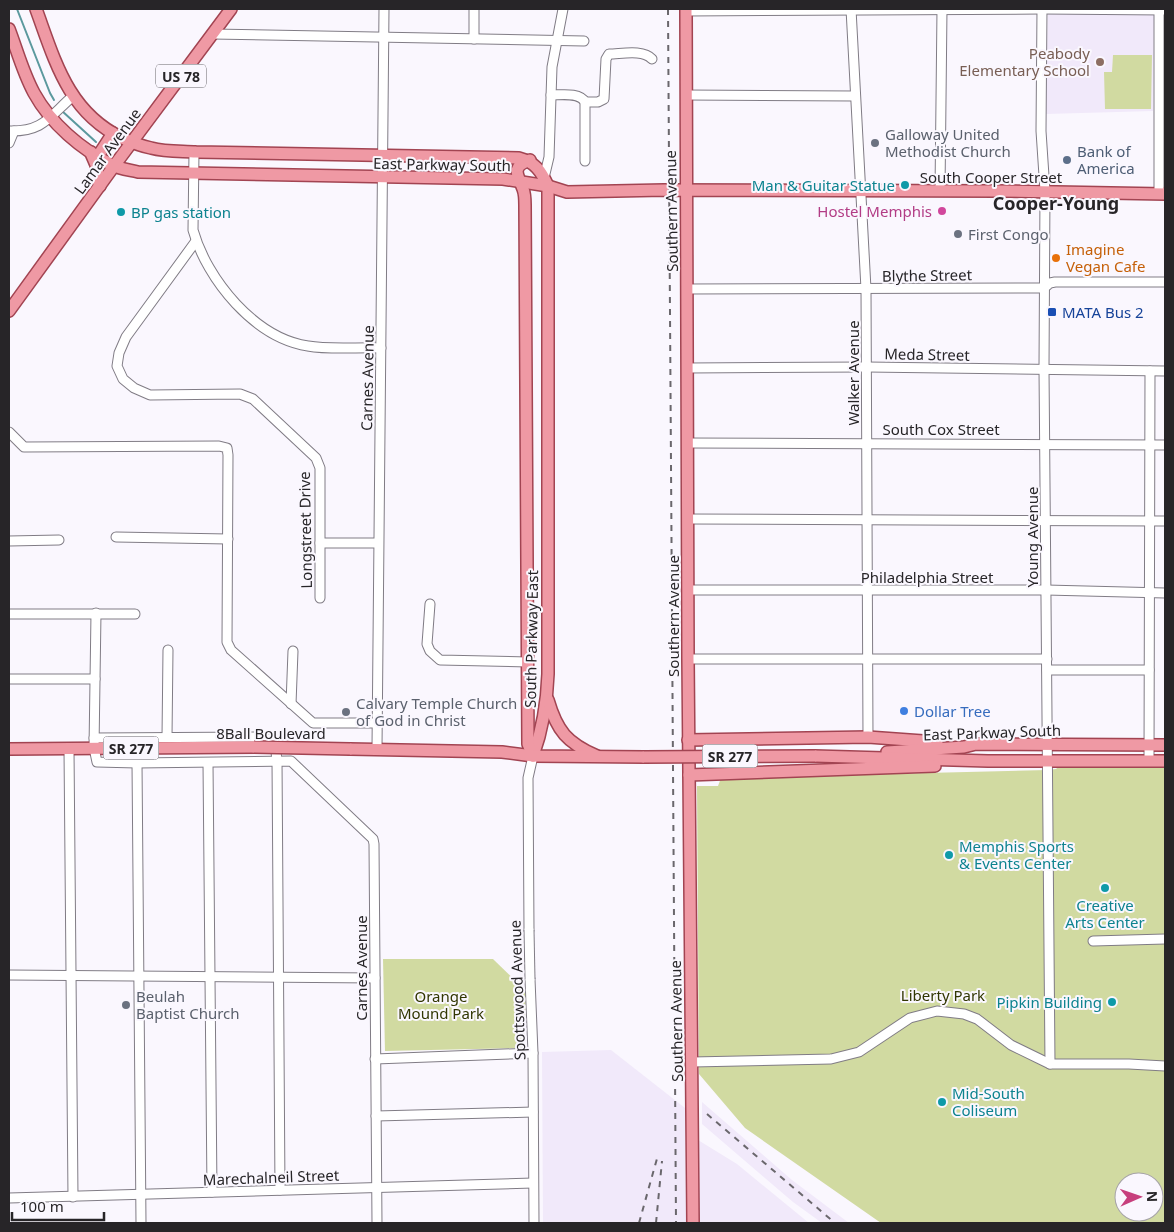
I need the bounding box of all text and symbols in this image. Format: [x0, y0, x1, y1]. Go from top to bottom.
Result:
place label: Peabody Elementary School [959, 43, 1090, 80]
marker: Peabody Elementary School [1094, 56, 1106, 68]
road number: US 78 [156, 64, 206, 88]
street label: Lamar Avenue [69, 104, 145, 198]
place label: Galloway United Methodist Church [885, 124, 1011, 161]
marker: Galloway United Methodist Church [869, 137, 881, 149]
place label: Bank of America [1077, 141, 1135, 178]
street label: Southern Avenue [660, 150, 682, 272]
street label: East Parkway South [373, 153, 511, 175]
marker: Bank of America [1061, 154, 1073, 166]
street label: South Cooper Street [920, 167, 1063, 187]
place label: Man & Guitar Statue [752, 175, 895, 195]
marker: Man & Guitar Statue [899, 179, 911, 191]
district label: Cooper-Young [993, 191, 1119, 215]
place label: Hostel Memphis [817, 201, 932, 221]
place label: BP gas station [131, 202, 231, 222]
marker: Hostel Memphis [936, 205, 948, 217]
marker: BP gas station [115, 206, 127, 218]
place label: First Congo [968, 224, 1048, 244]
marker: First Congo [952, 228, 964, 240]
place label: Imagine Vegan Cafe [1066, 239, 1146, 276]
marker: Imagine Vegan Cafe [1050, 252, 1062, 264]
street label: Blythe Street [882, 264, 973, 286]
place label: MATA Bus 2 [1062, 302, 1144, 322]
marker: MATA Bus 2 [1046, 306, 1058, 318]
street label: Walker Avenue [843, 320, 863, 426]
street label: Carnes Avenue [356, 325, 378, 431]
street label: Meda Street [884, 343, 970, 365]
street label: South Cox Street [882, 419, 1000, 439]
street label: Longstreet Drive [294, 471, 316, 589]
street label: Young Avenue [1022, 486, 1042, 588]
street label: Southern Avenue [663, 555, 683, 677]
street label: Philadelphia Street [861, 567, 994, 587]
street label: South Parkway East [520, 569, 542, 708]
place label: Calvary Temple Church of God in Christ [356, 693, 517, 730]
place label: Dollar Tree [914, 701, 991, 721]
marker: Dollar Tree [898, 705, 910, 717]
marker: Calvary Temple Church of God in Christ [340, 706, 352, 718]
street label: East Parkway South [923, 720, 1061, 744]
street label: 8Ball Boulevard [216, 723, 326, 743]
road number: SR 277 [104, 736, 158, 760]
road number: SR 277 [702, 744, 758, 768]
place label: Memphis Sports & Events Center [959, 836, 1074, 873]
marker: Memphis Sports & Events Center [943, 849, 955, 861]
marker: Creative Arts Center [1099, 882, 1111, 894]
place label: Creative Arts Center [1065, 895, 1145, 932]
street label: Carnes Avenue [351, 915, 371, 1021]
street label: Spottswood Avenue [505, 920, 529, 1060]
street label: Southern Avenue [665, 960, 687, 1082]
park label: Liberty Park [901, 985, 985, 1005]
place label: Beulah Baptist Church [136, 986, 240, 1023]
park label: Orange Mound Park [398, 986, 484, 1023]
place label: Pipkin Building [996, 992, 1102, 1012]
marker: Pipkin Building [1106, 996, 1118, 1008]
marker: Beulah Baptist Church [120, 999, 132, 1011]
place label: Mid-South Coliseum [952, 1083, 1025, 1120]
marker: Mid-South Coliseum [936, 1096, 948, 1108]
street label: Marechalneil Street [202, 1165, 340, 1189]
north arrow [1114, 1172, 1164, 1222]
scale bar [12, 1190, 105, 1222]
text: N [1143, 1191, 1162, 1203]
text: 100 m [20, 1196, 64, 1216]

